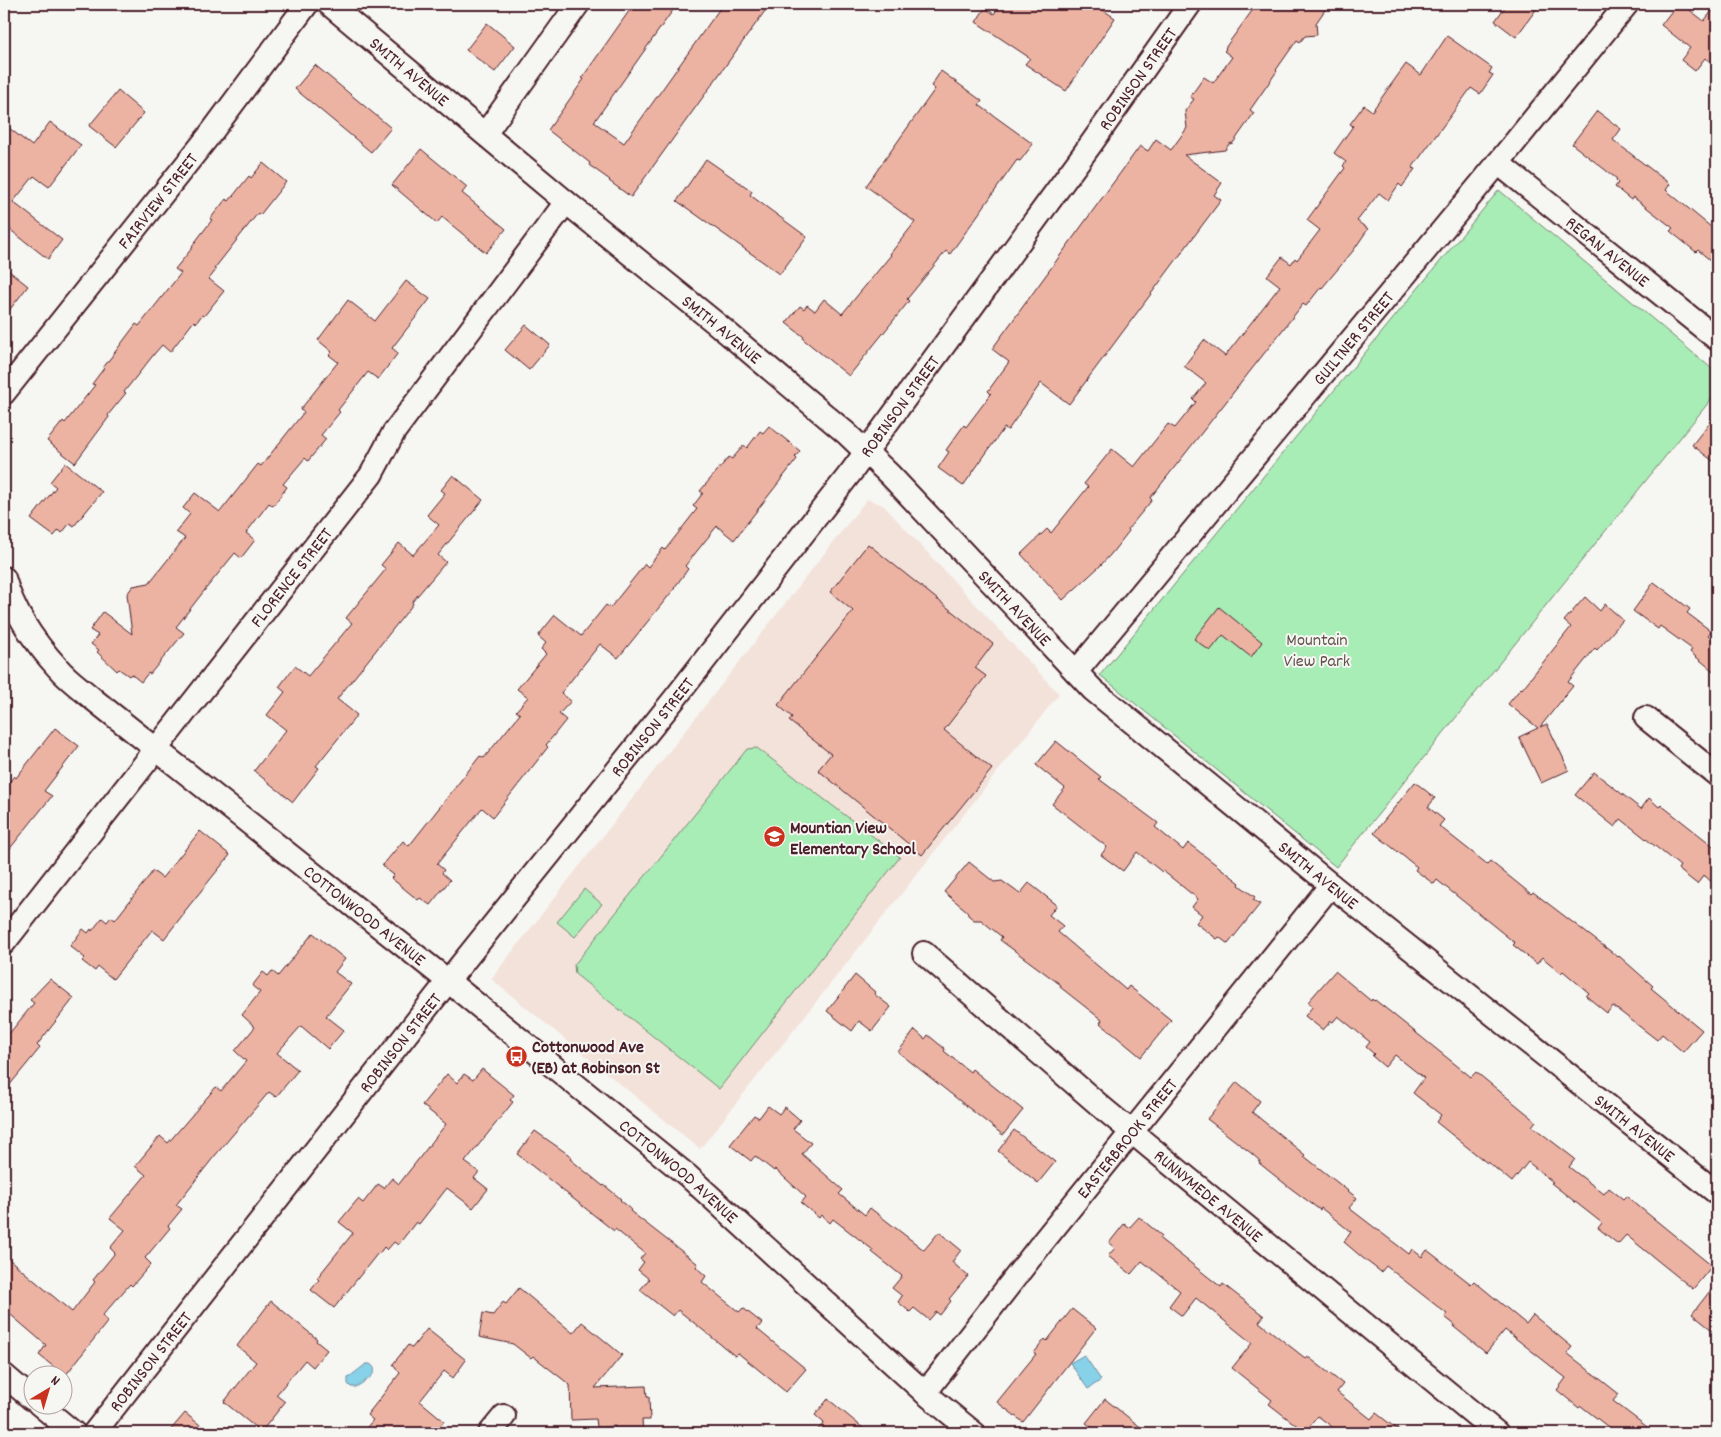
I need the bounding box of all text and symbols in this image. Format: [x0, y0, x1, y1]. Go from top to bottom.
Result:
street label: ROBINSON STREET [1094, 23, 1184, 137]
street label: SMITH AVENUE [363, 33, 453, 114]
street label: FAIRVIEW STREET [113, 149, 205, 256]
street label: REGAN AVENUE [1559, 212, 1654, 295]
street label: GUILTNER STREET [1308, 287, 1401, 392]
street label: SMITH AVENUE [675, 290, 766, 371]
street label: ROBINSON STREET [856, 351, 947, 464]
street label: FLORENCE STREET [246, 524, 340, 634]
street label: SMITH AVENUE [971, 565, 1056, 653]
park label: Mountain View Park [1284, 629, 1350, 675]
street label: ROBINSON STREET [606, 673, 701, 783]
place label: Mountian View Elementary School [790, 817, 917, 863]
school or university icon: Mountian View Elementary School [762, 825, 786, 849]
street label: SMITH AVENUE [1272, 836, 1363, 917]
street label: COTTONWOOD AVENUE [297, 861, 430, 973]
street label: ROBINSON STREET [355, 989, 449, 1099]
place label: Cottonwood Ave (EB) at Robinson St [532, 1036, 660, 1082]
bus stop icon: Cottonwood Ave (EB) at Robinson St [504, 1044, 528, 1068]
street label: EASTERBROOK STREET [1072, 1074, 1185, 1205]
street label: SMITH AVENUE [1588, 1089, 1679, 1170]
street label: COTTONWOOD AVENUE [612, 1115, 742, 1231]
street label: RUNNYMEDE AVENUE [1147, 1145, 1267, 1250]
street label: ROBINSON STREET [105, 1308, 199, 1418]
north arrow [22, 1364, 72, 1414]
text: N [46, 1371, 64, 1391]

